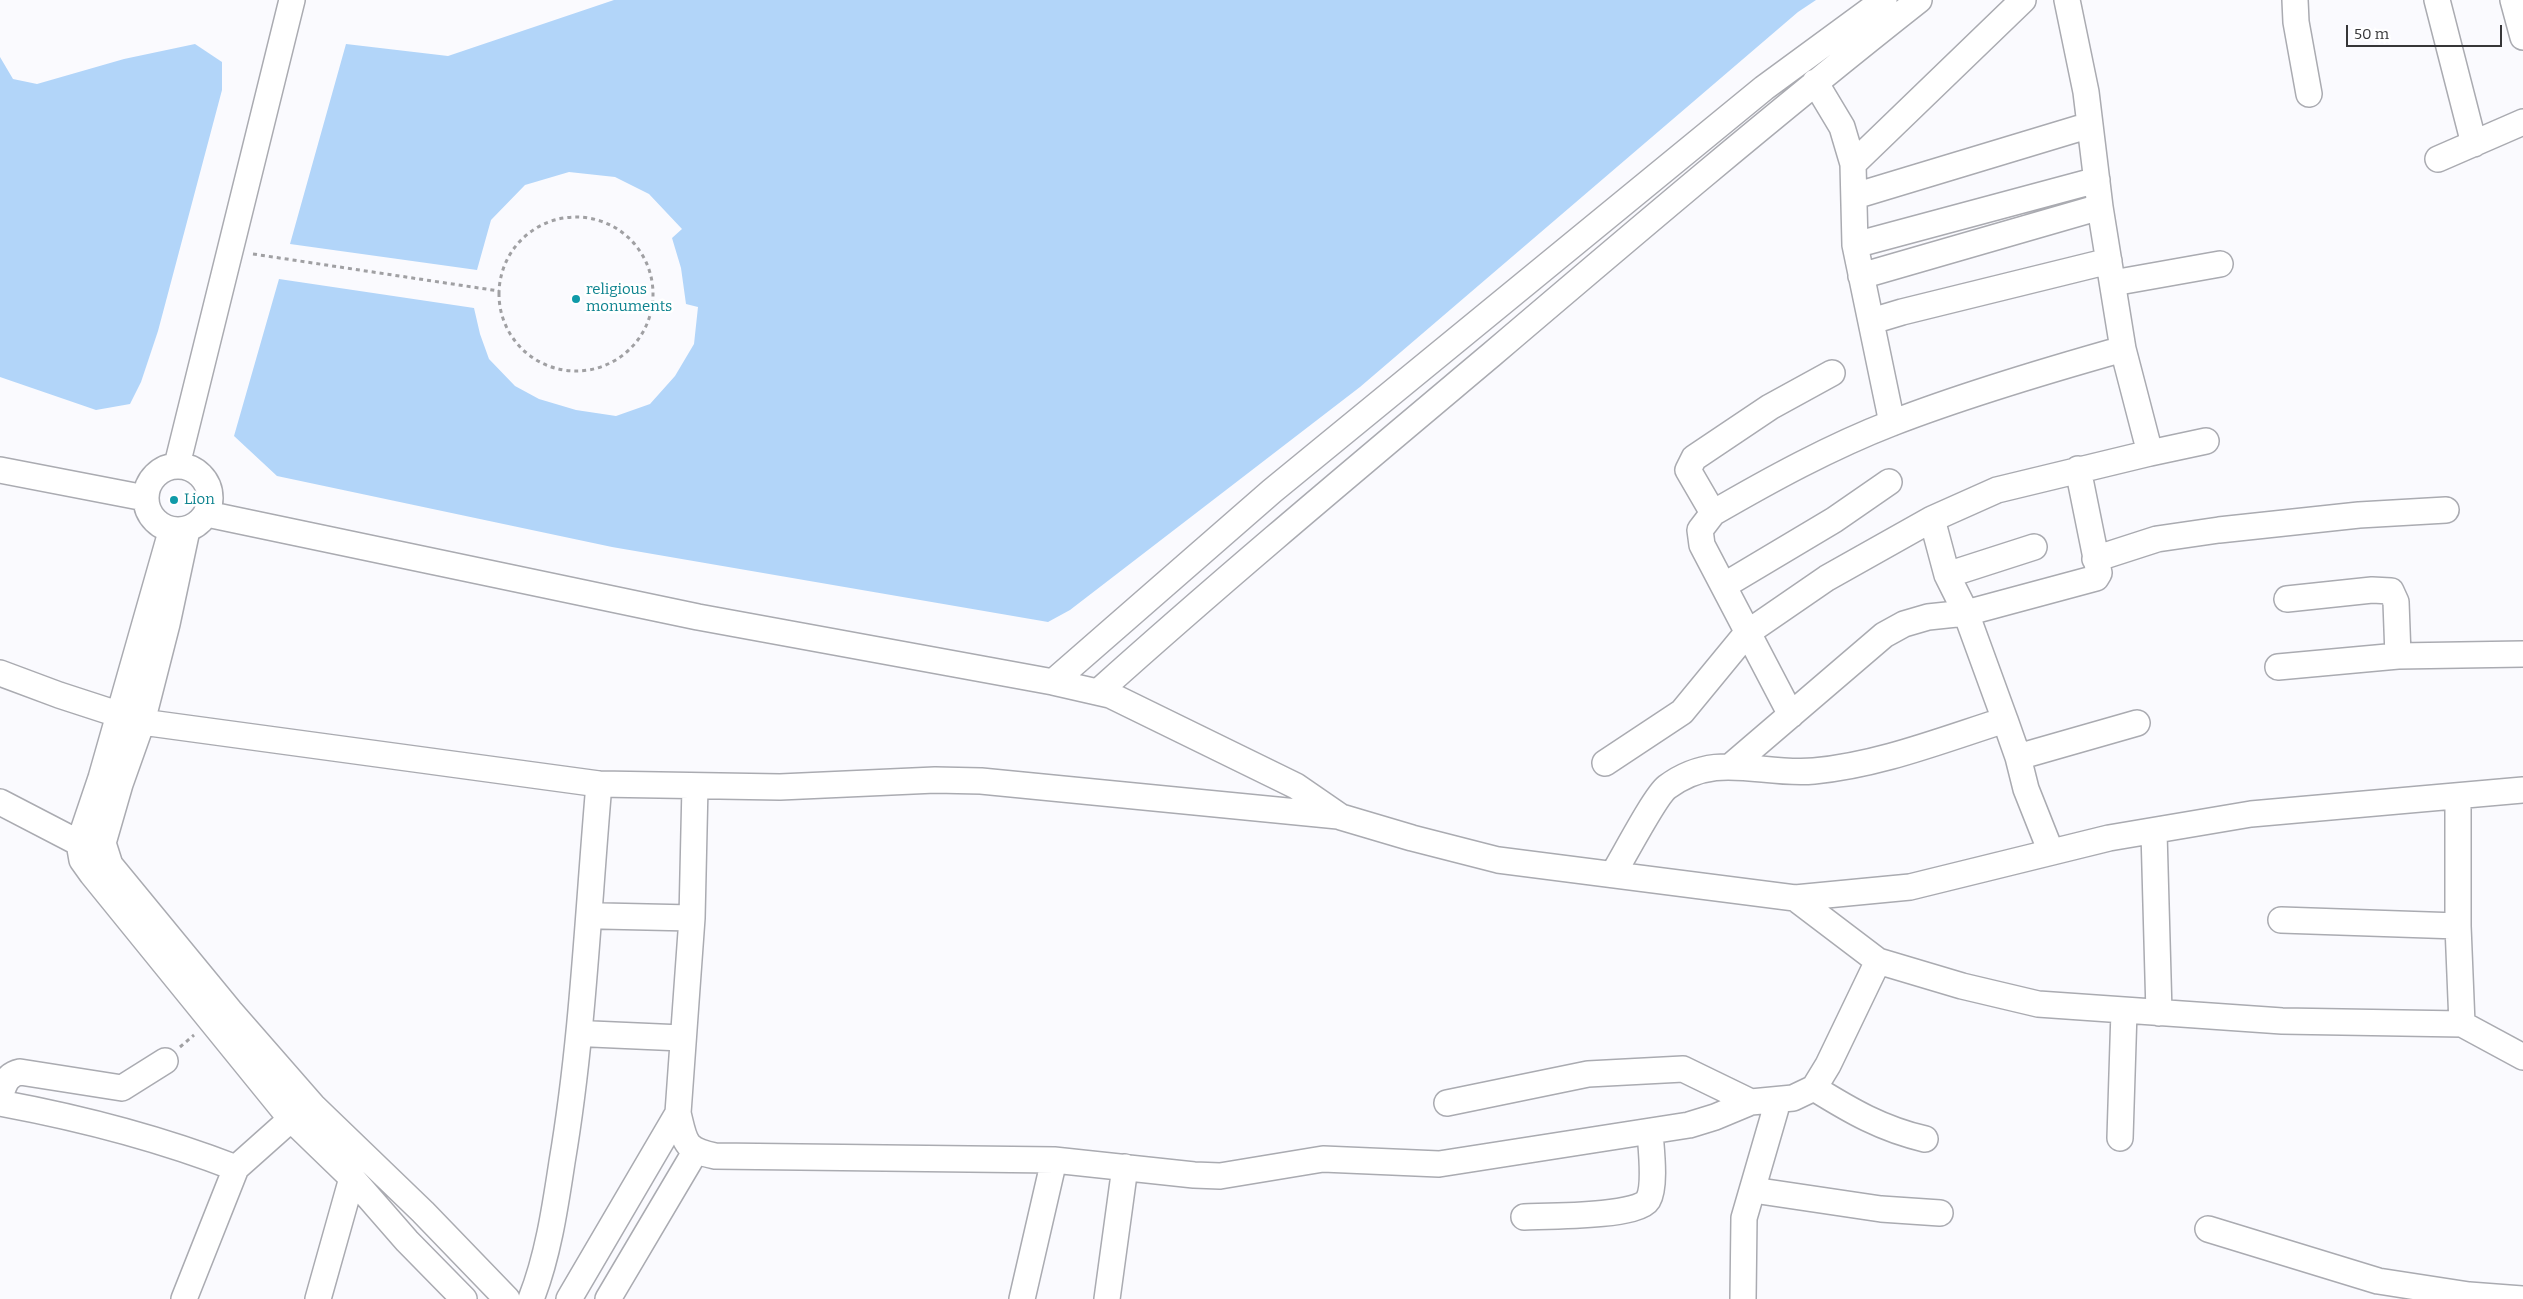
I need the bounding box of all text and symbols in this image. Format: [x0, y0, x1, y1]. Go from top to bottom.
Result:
scale bar [2348, 15, 2504, 47]
text: 50 m [2354, 25, 2389, 43]
place label: religious monuments [586, 281, 672, 316]
marker: religious monuments [570, 293, 582, 305]
place label: Lion [184, 491, 215, 509]
marker: Lion [168, 494, 180, 506]

